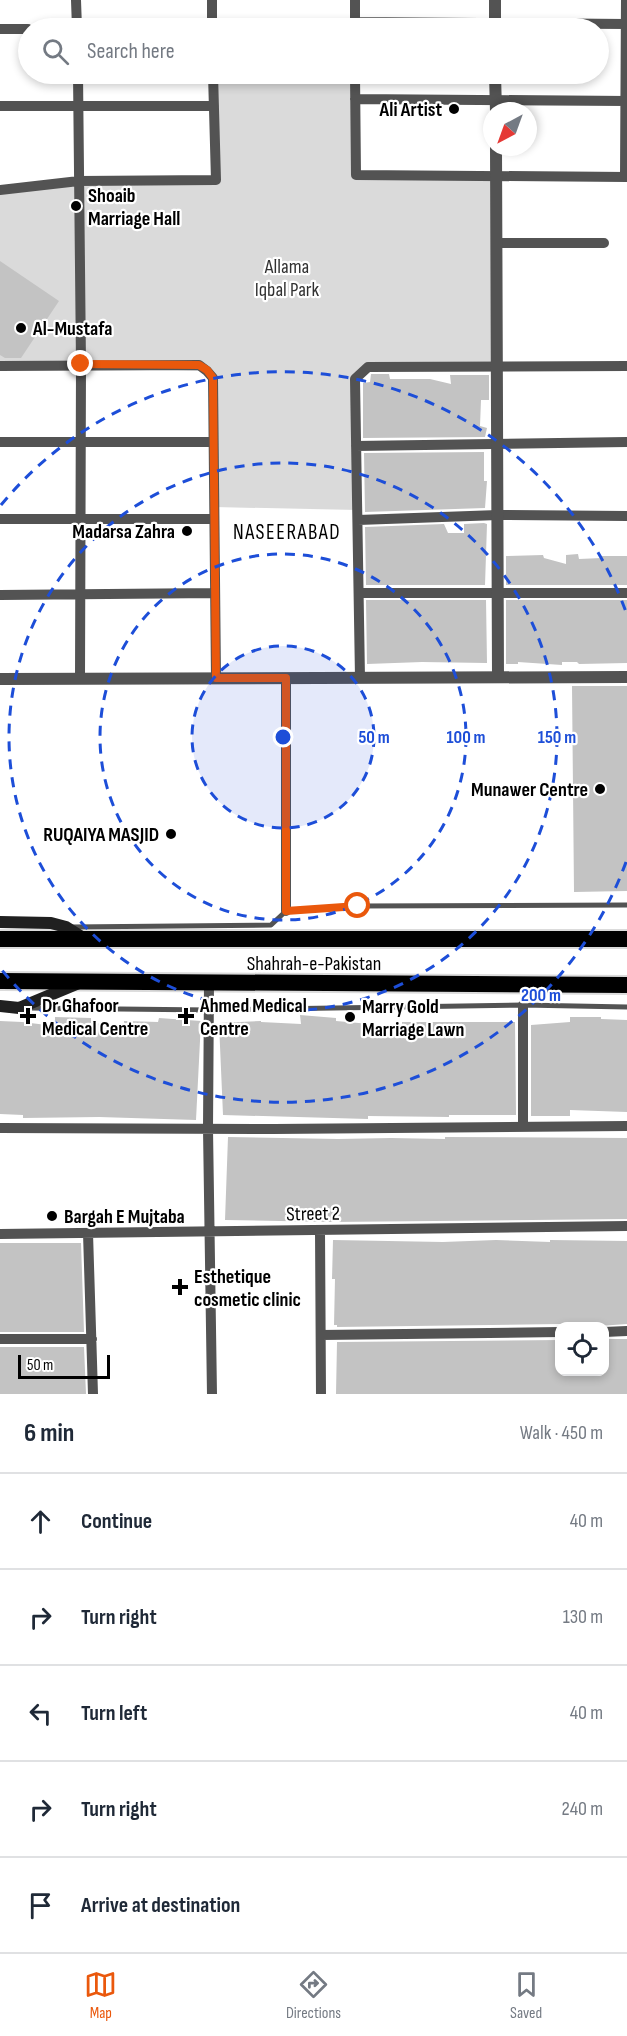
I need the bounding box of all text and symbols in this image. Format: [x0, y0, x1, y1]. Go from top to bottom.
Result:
search box [18, 18, 609, 84]
icon: search [39, 35, 72, 68]
text: Search here [87, 38, 174, 65]
place label: Ali Artist [379, 98, 442, 122]
marker: Ali Artist [447, 102, 461, 116]
north arrow [483, 102, 537, 156]
place label: Shoaib Marriage Hall [88, 184, 180, 231]
marker: Shoaib Marriage Hall [69, 199, 83, 213]
park label: Allama Iqbal Park [255, 255, 320, 302]
place label: Al-Mustafa [32, 317, 112, 341]
marker: Al-Mustafa [14, 321, 28, 335]
route end [67, 350, 93, 376]
place label: Madarsa Zahra [72, 520, 175, 544]
district label: NASEERABAD [233, 520, 341, 545]
marker: Madarsa Zahra [180, 524, 194, 538]
centre of rings [273, 727, 293, 747]
text: 50 m [358, 727, 390, 748]
text: 100 m [447, 727, 486, 748]
text: 150 m [538, 727, 576, 748]
place label: Munawer Centre [471, 778, 588, 802]
marker: Munawer Centre [593, 782, 607, 796]
place label: RUQAIYA MASJID [43, 823, 159, 847]
marker: RUQAIYA MASJID [164, 827, 178, 841]
route start [344, 892, 370, 918]
street label: Shahrah-e-Pakistan [247, 952, 381, 976]
text: 200 m [521, 985, 561, 1006]
place label: Dr Ghafoor Medical Centre [42, 994, 148, 1041]
place label: Ahmed Medical Centre [199, 994, 307, 1041]
place label: Marry Gold Marriage Lawn [362, 995, 464, 1042]
marker: Dr Ghafoor Medical Centre [19, 1007, 37, 1025]
marker: Ahmed Medical Centre [177, 1007, 195, 1025]
marker: Marry Gold Marriage Lawn [343, 1010, 357, 1024]
street label: Street 2 [286, 1202, 340, 1226]
place label: Bargah E Mujtaba [64, 1205, 185, 1229]
marker: Bargah E Mujtaba [45, 1209, 59, 1223]
place label: Esthetique cosmetic clinic [194, 1265, 301, 1312]
marker: Esthetique cosmetic clinic [171, 1278, 189, 1296]
map controls [555, 1322, 609, 1376]
button: locate [555, 1322, 609, 1376]
scale bar [18, 1352, 110, 1380]
text: 50 m [27, 1356, 53, 1375]
text: 6 min [24, 1418, 74, 1449]
text: Walk · 450 m [520, 1421, 603, 1445]
icon: ahead [24, 1505, 57, 1538]
text: Continue [81, 1508, 152, 1535]
text: 40 m [570, 1509, 603, 1533]
icon: right [24, 1601, 57, 1634]
text: Turn right [81, 1604, 157, 1631]
text: 130 m [563, 1605, 603, 1629]
icon: left [24, 1697, 57, 1730]
text: Turn left [81, 1700, 147, 1727]
text: 40 m [570, 1701, 603, 1725]
icon: right [24, 1793, 57, 1826]
text: Turn right [81, 1796, 157, 1823]
text: 240 m [562, 1797, 603, 1821]
icon: arrive [24, 1889, 57, 1922]
text: Arrive at destination [81, 1892, 240, 1919]
tab: Map [84, 1968, 117, 2023]
tab: Directions [286, 1968, 341, 2023]
tab: Saved [510, 1968, 543, 2023]

